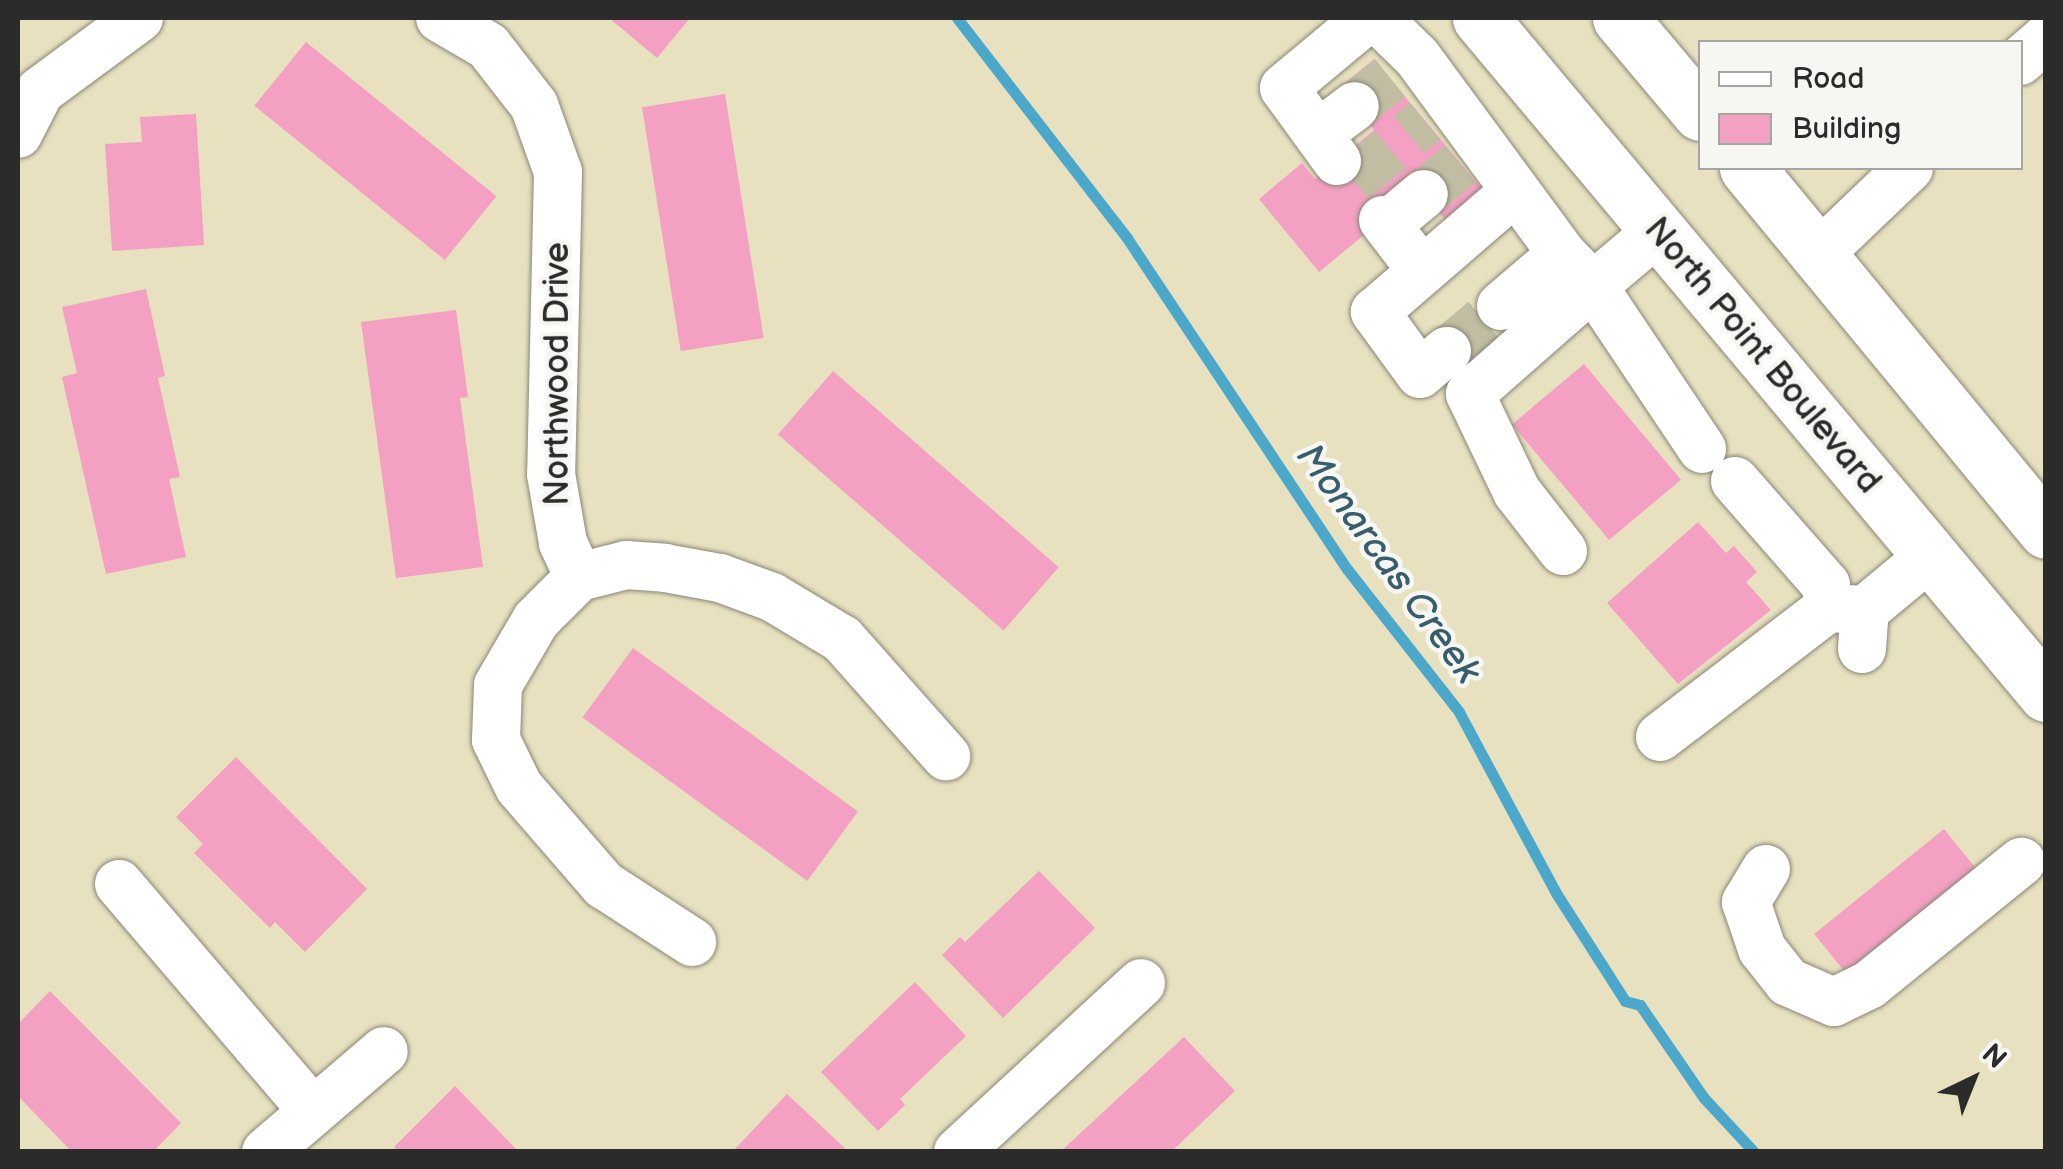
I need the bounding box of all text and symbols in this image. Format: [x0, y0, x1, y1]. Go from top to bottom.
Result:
legend [1698, 40, 2023, 170]
text: Road [1792, 61, 1865, 97]
text: Building [1792, 111, 1901, 147]
street label: North Point Boulevard [1634, 210, 1890, 502]
street label: Northwood Drive [537, 242, 579, 506]
water label: Monarcas Creek [1286, 435, 1490, 693]
north arrow [1923, 1029, 2023, 1129]
text: N [1975, 1037, 2013, 1076]

